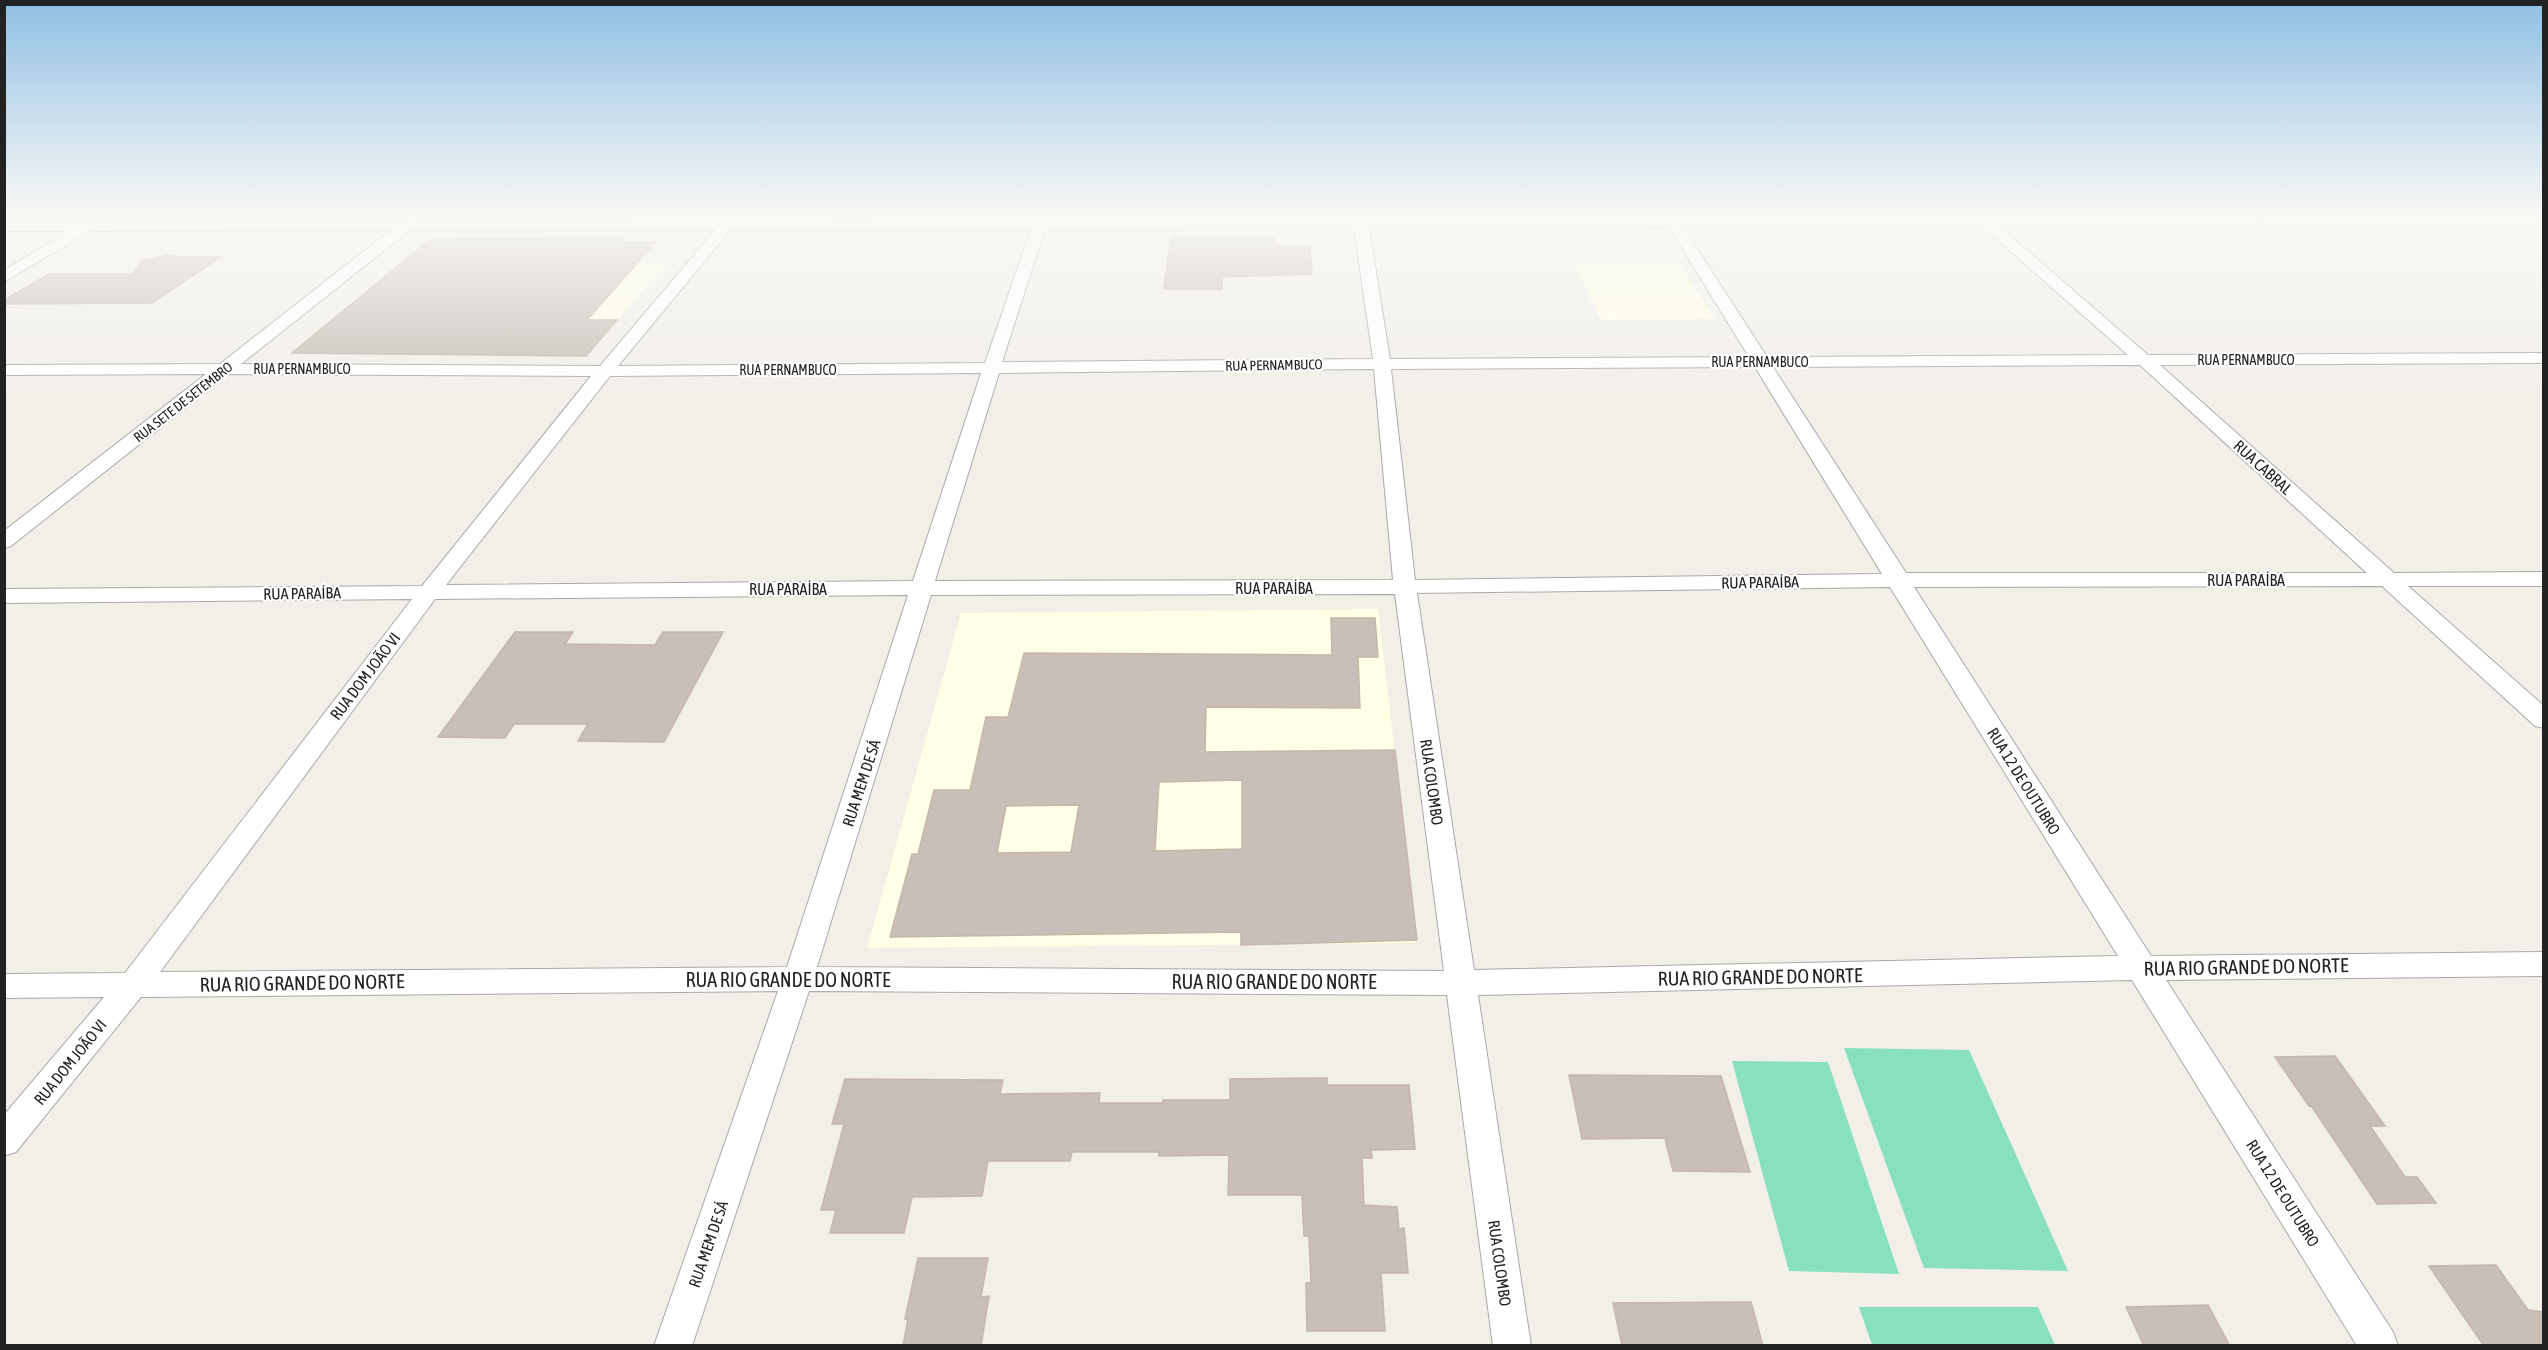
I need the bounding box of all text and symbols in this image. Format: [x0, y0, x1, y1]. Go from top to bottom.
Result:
street label: RUA PERNAMBUCO [2197, 352, 2295, 368]
street label: RUA PERNAMBUCO [1711, 354, 1809, 370]
street label: RUA PERNAMBUCO [1225, 356, 1323, 374]
street label: RUA SETE DE SETEMBRO [131, 359, 235, 445]
street label: RUA PERNAMBUCO [253, 361, 351, 377]
street label: RUA PERNAMBUCO [739, 362, 837, 378]
street label: RUA CABRAL [2230, 436, 2296, 498]
street label: RUA PARAÍBA [2207, 571, 2285, 589]
street label: RUA PARAÍBA [1721, 572, 1799, 592]
street label: RUA PARAÍBA [1235, 579, 1313, 597]
street label: RUA PARAÍBA [749, 580, 827, 598]
street label: RUA PARAÍBA [263, 583, 341, 603]
street label: RUA DOM JOÃO VI [326, 629, 404, 723]
street label: RUA 12 DE OUTUBRO [1984, 724, 2064, 838]
street label: RUA MEM DE SÁ [838, 737, 884, 829]
street label: RUA COLOMBO [1417, 738, 1447, 826]
street label: RUA RIO GRANDE DO NORTE [2143, 953, 2349, 980]
street label: RUA RIO GRANDE DO NORTE [1657, 963, 1863, 990]
street label: RUA RIO GRANDE DO NORTE [686, 968, 891, 991]
street label: RUA RIO GRANDE DO NORTE [199, 969, 405, 996]
street label: RUA RIO GRANDE DO NORTE [1172, 970, 1377, 993]
street label: RUA DOM JOÃO VI [30, 1016, 110, 1108]
street label: RUA 12 DE OUTUBRO [2243, 1136, 2323, 1250]
street label: RUA MEM DE SÁ [685, 1198, 731, 1290]
street label: RUA COLOMBO [1485, 1219, 1515, 1307]

